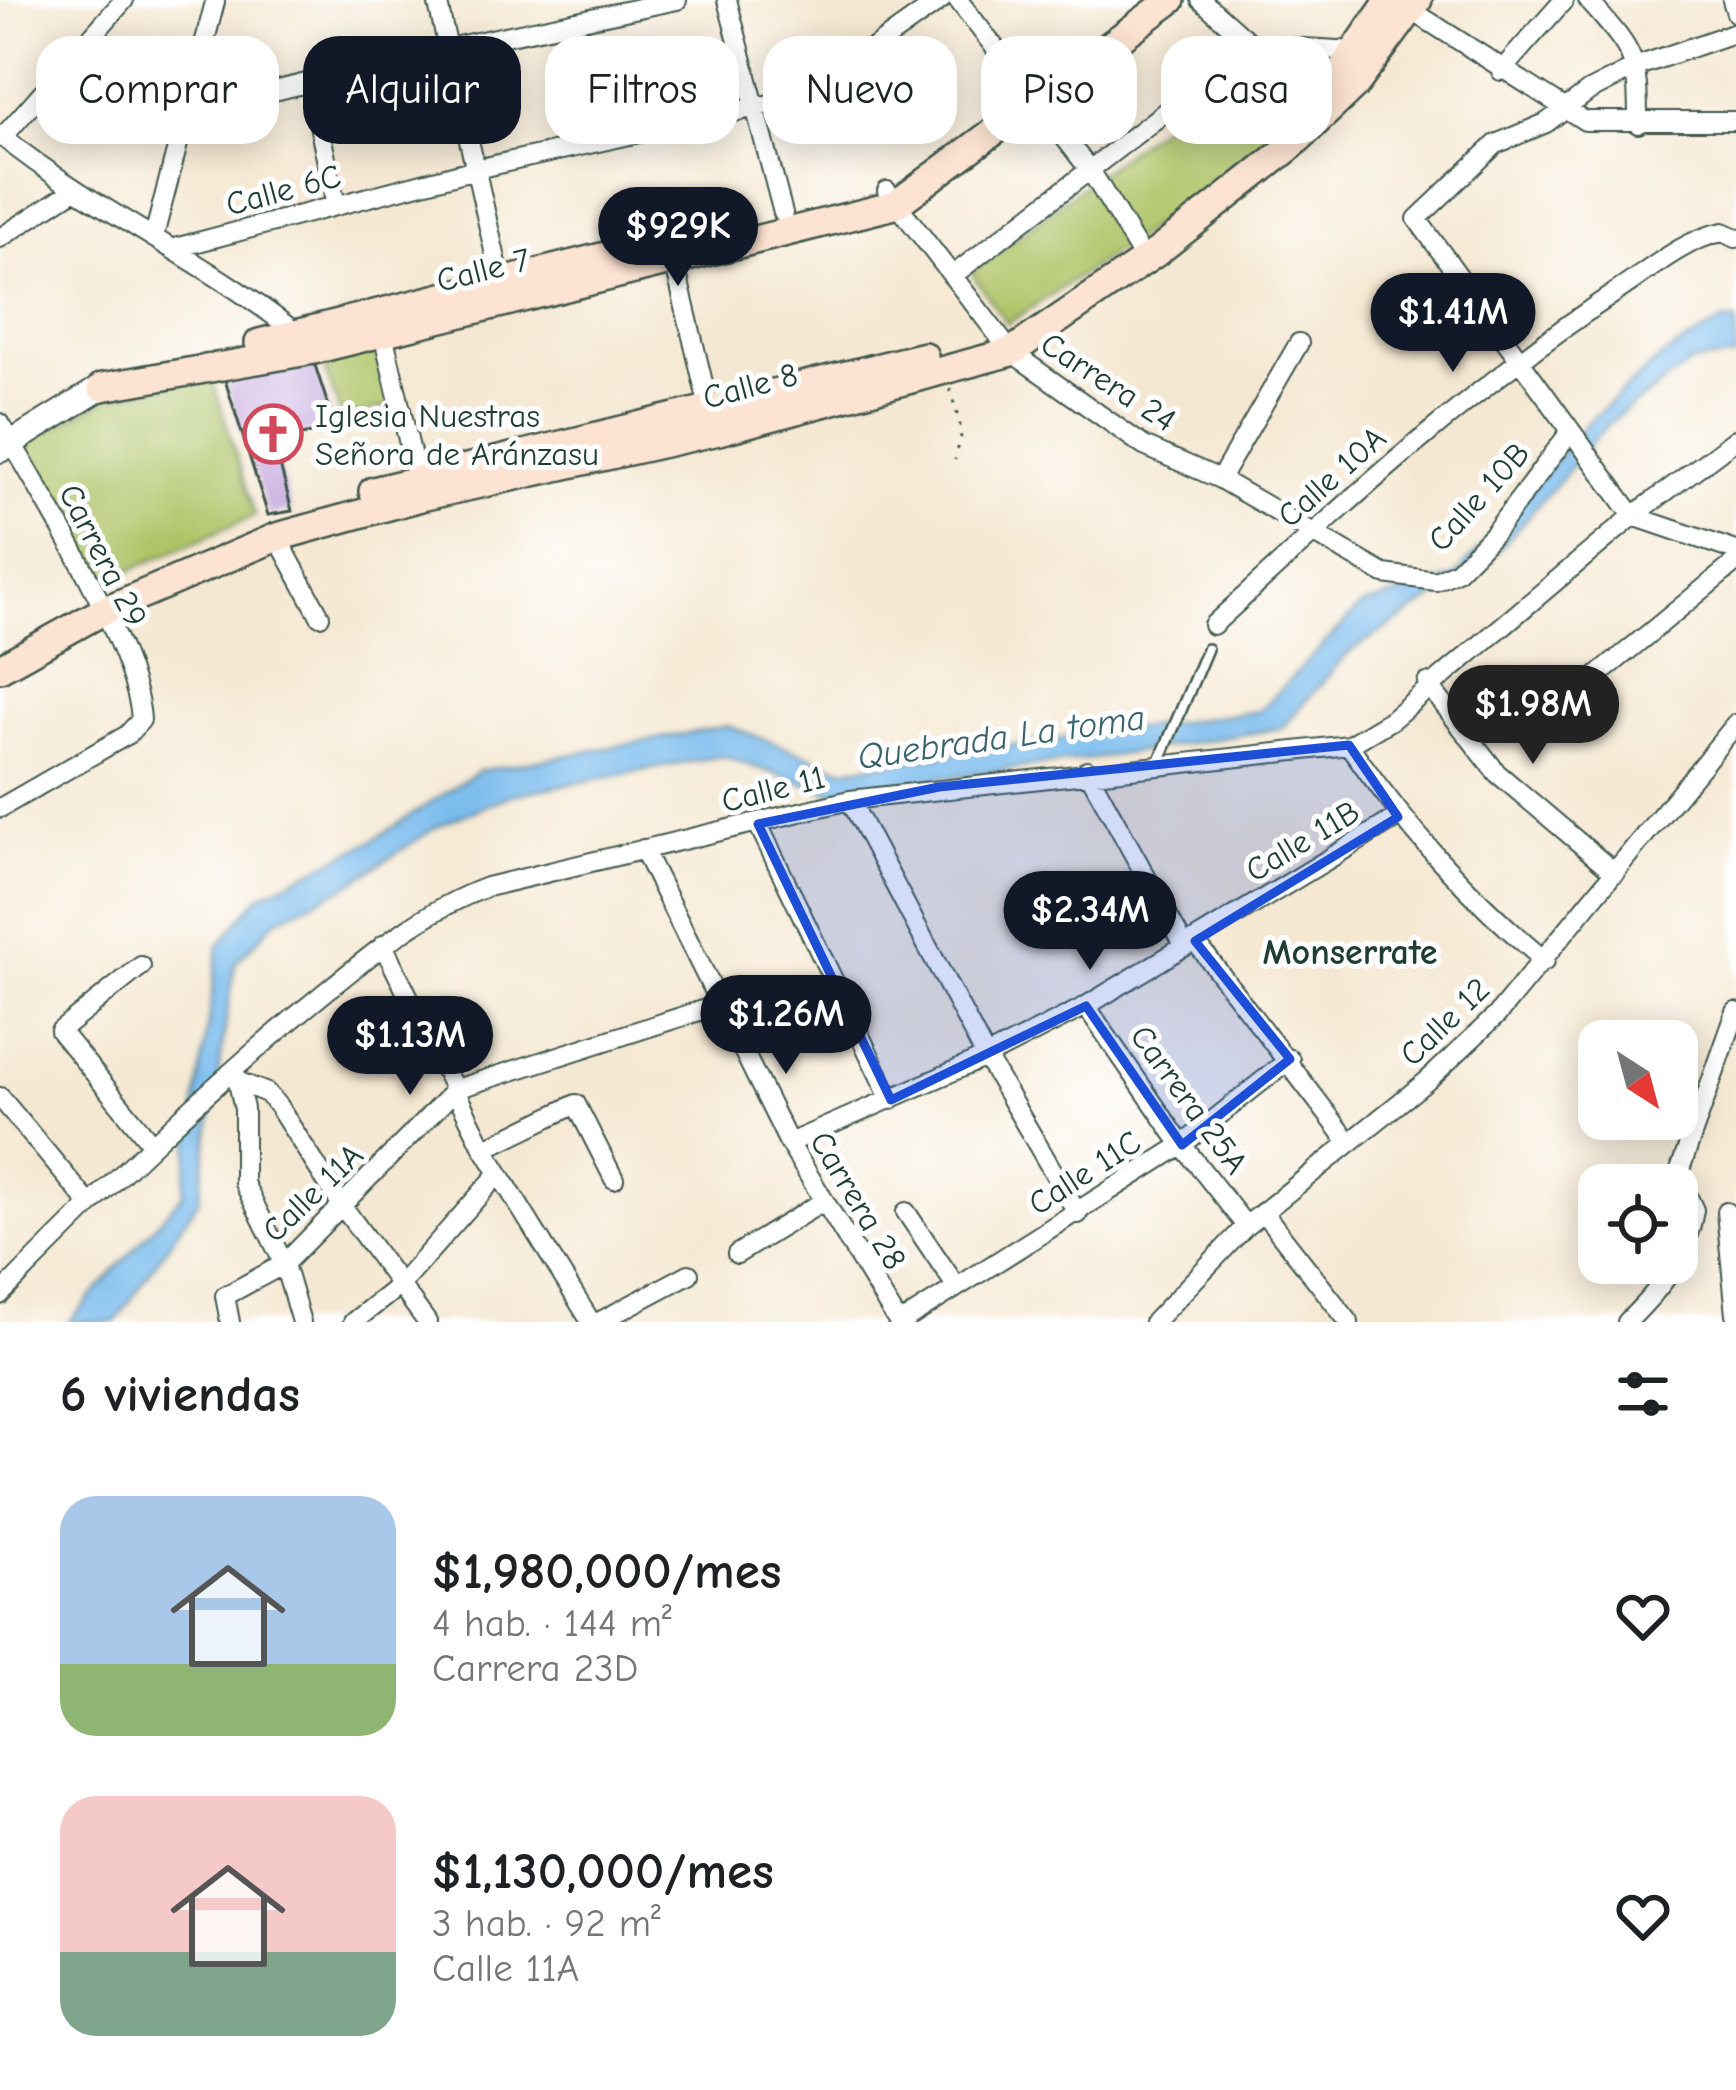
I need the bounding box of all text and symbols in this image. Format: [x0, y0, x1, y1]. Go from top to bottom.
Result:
chip: Comprar [36, 36, 279, 144]
chip: Alquilar [303, 36, 521, 144]
chip: Filtros [545, 36, 739, 144]
chip: Nuevo [763, 36, 957, 144]
chip: Piso [981, 36, 1137, 144]
chip: Casa [1161, 36, 1332, 144]
street label: Calle 6C [222, 156, 345, 224]
pin: $929K [594, 187, 762, 289]
text: $929K [625, 203, 731, 248]
street label: Calle 7 [433, 240, 534, 300]
pin: $1.41M [1355, 273, 1551, 375]
text: $1.41M [1398, 289, 1508, 334]
street label: Carrera 24 [1034, 324, 1183, 439]
street label: Calle 8 [699, 355, 802, 417]
place label: Iglesia Nuestras Señora de Aránzasu [315, 397, 599, 473]
church icon: Iglesia Nuestras Señora de Aránzasu [242, 403, 304, 465]
street label: Calle 10A [1270, 419, 1393, 535]
street label: Calle 10B [1420, 435, 1537, 559]
street label: Carrera 29 [51, 478, 155, 633]
pin: $1.98M [1435, 665, 1631, 767]
text: $1.98M [1474, 681, 1592, 726]
water label: Quebrada La toma [855, 697, 1147, 778]
street label: Calle 11 [717, 758, 829, 820]
street label: Calle 11B [1239, 792, 1366, 890]
pin: $2.34M [992, 871, 1188, 973]
text: $2.34M [1031, 887, 1149, 932]
district label: Monserrate [1263, 932, 1438, 973]
street label: Calle 12 [1392, 970, 1497, 1073]
pin: $1.26M [688, 975, 884, 1077]
text: $1.26M [727, 991, 845, 1036]
pin: $1.13M [312, 996, 508, 1098]
text: $1.13M [354, 1012, 466, 1057]
street label: Carrera 25A [1123, 1018, 1256, 1181]
north arrow [1578, 1020, 1698, 1140]
map controls [1578, 1020, 1698, 1284]
street label: Calle 11C [1021, 1123, 1148, 1223]
street label: Carrera 28 [802, 1125, 914, 1276]
street label: Calle 11A [255, 1136, 371, 1250]
button: locate [1578, 1164, 1698, 1284]
icon: filters [1610, 1361, 1676, 1427]
text: 6 viviendas [60, 1365, 300, 1424]
text: $1,980,000/mes [432, 1542, 781, 1601]
icon: home [156, 1544, 300, 1688]
icon: heart [1610, 1583, 1676, 1649]
text: 4 hab. · 144 m² [432, 1601, 672, 1646]
text: Carrera 23D [432, 1646, 638, 1691]
text: $1,130,000/mes [432, 1842, 774, 1901]
icon: home [156, 1844, 300, 1988]
icon: heart [1610, 1883, 1676, 1949]
text: 3 hab. · 92 m² [432, 1901, 661, 1946]
text: Calle 11A [432, 1946, 579, 1991]

